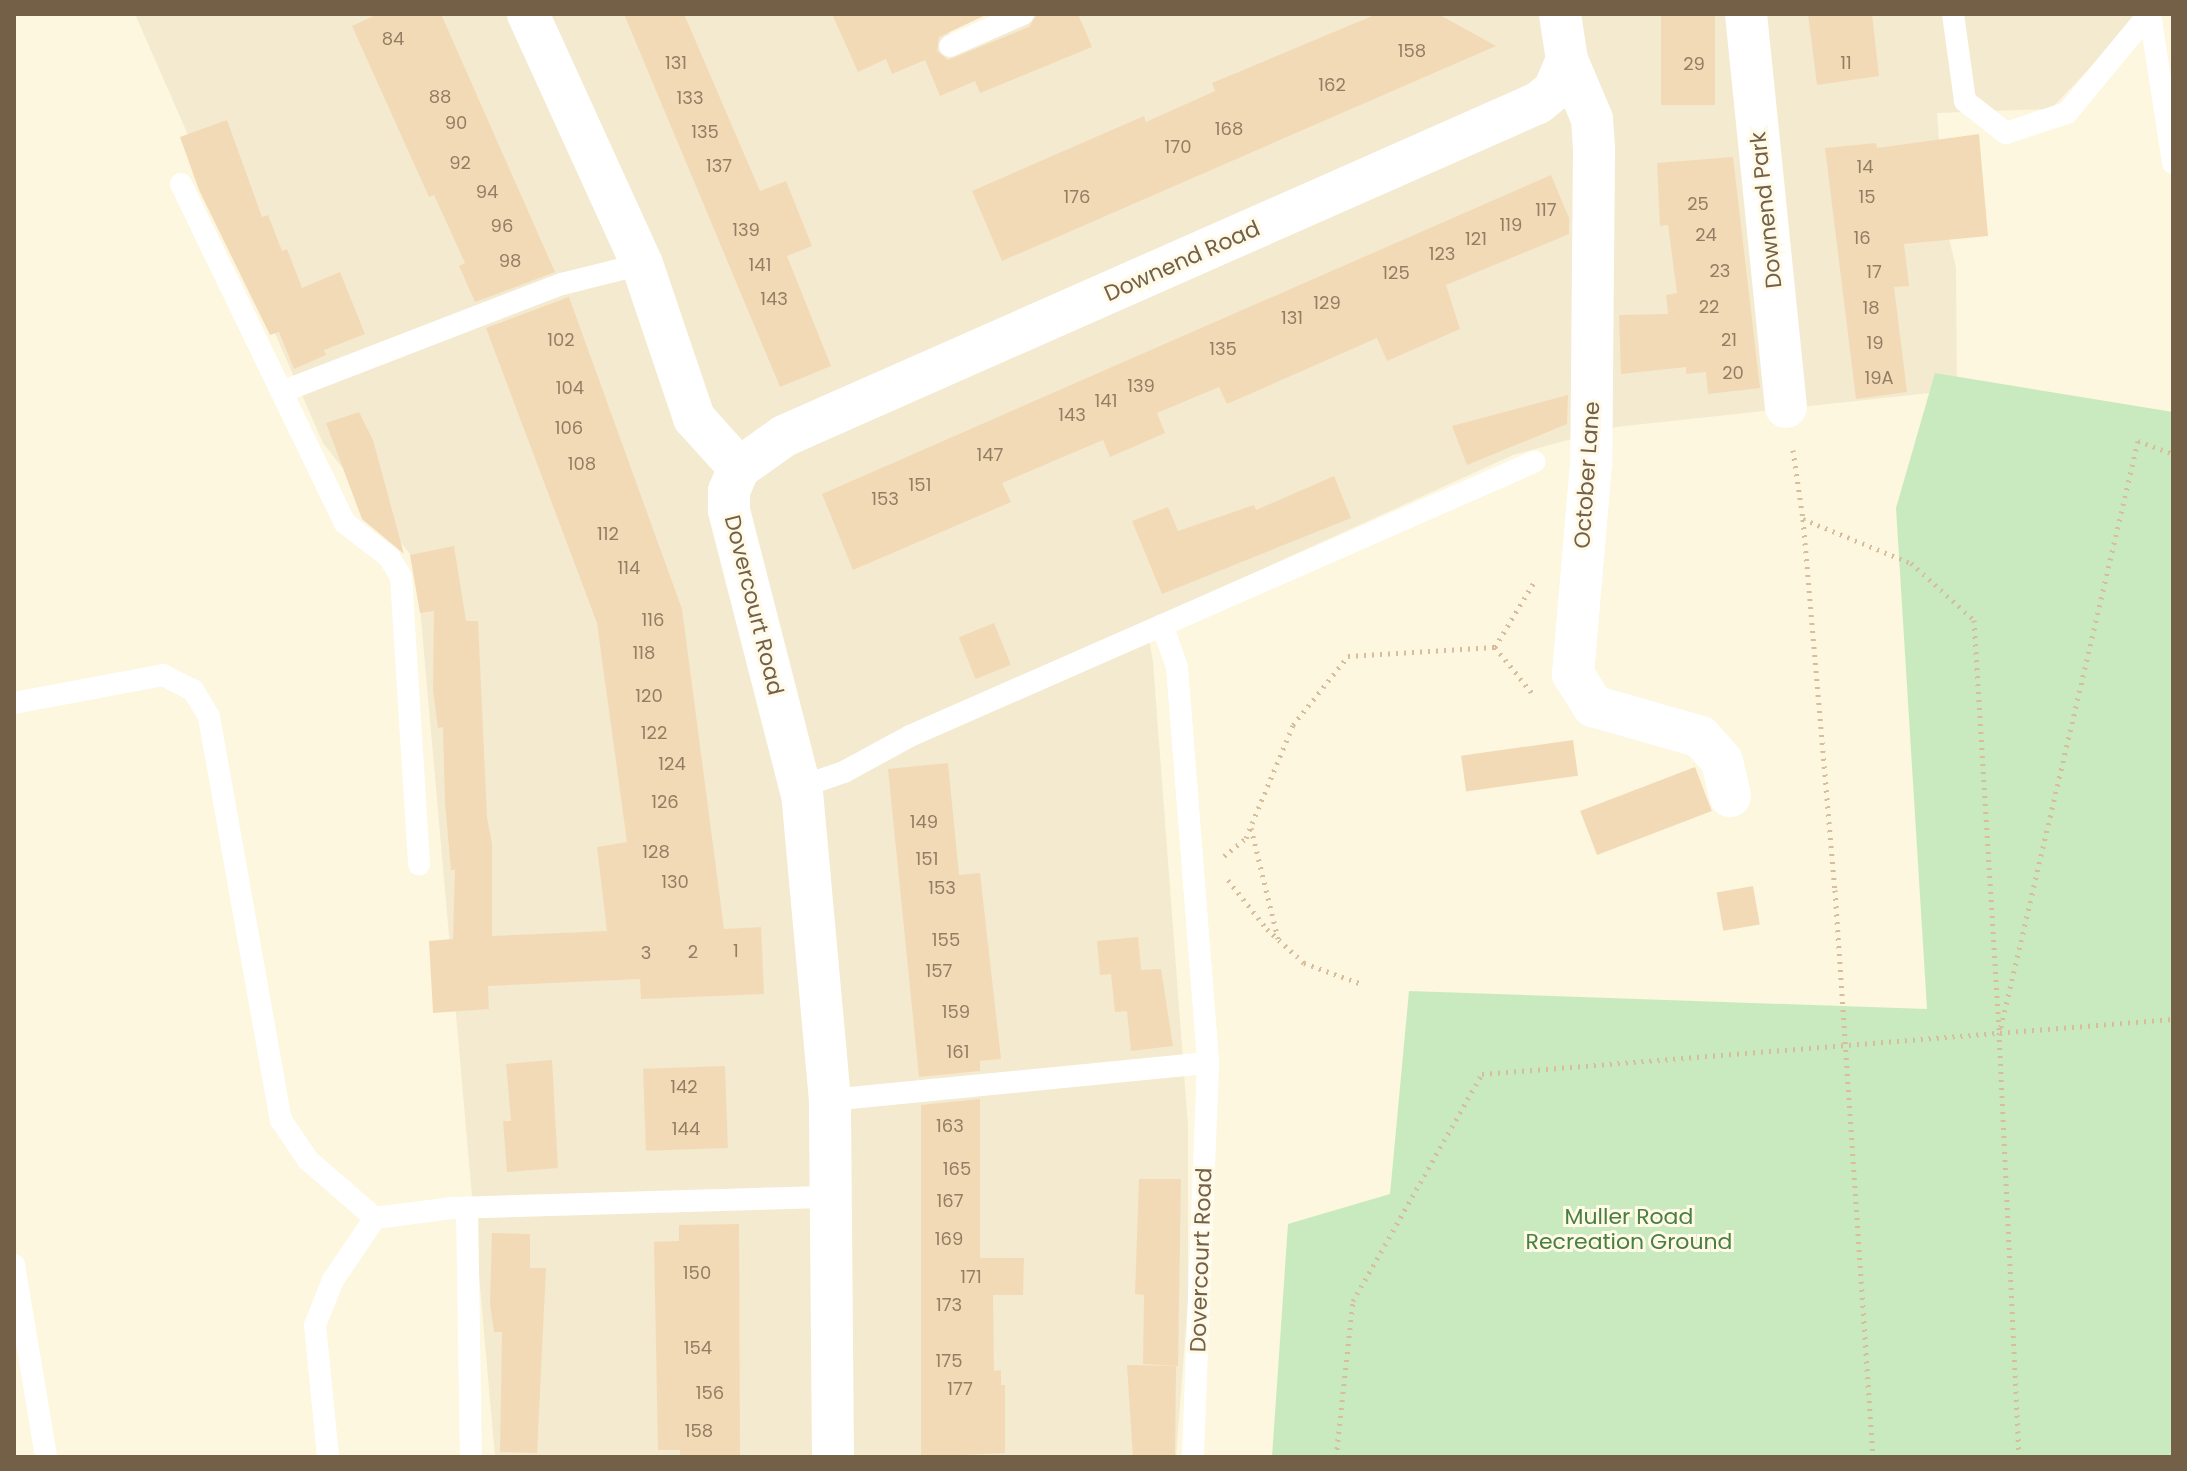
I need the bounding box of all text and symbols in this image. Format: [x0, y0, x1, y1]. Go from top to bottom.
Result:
house number: 84 [382, 28, 404, 50]
house number: 158 [1398, 40, 1426, 62]
house number: 131 [665, 52, 687, 74]
house number: 11 [1840, 52, 1852, 74]
house number: 29 [1683, 53, 1705, 75]
house number: 162 [1318, 74, 1346, 96]
house number: 88 [429, 86, 451, 108]
house number: 133 [677, 87, 703, 109]
house number: 90 [445, 112, 467, 134]
house number: 168 [1215, 118, 1243, 140]
house number: 135 [691, 121, 719, 143]
street label: Downend Park [1745, 130, 1787, 290]
house number: 170 [1165, 136, 1191, 158]
house number: 92 [449, 152, 471, 174]
house number: 137 [706, 155, 732, 177]
house number: 14 [1856, 156, 1874, 178]
house number: 94 [476, 181, 498, 203]
house number: 176 [1063, 186, 1091, 208]
house number: 15 [1858, 186, 1876, 208]
house number: 25 [1687, 193, 1709, 215]
house number: 117 [1535, 199, 1557, 221]
house number: 119 [1500, 214, 1522, 236]
house number: 96 [491, 215, 513, 237]
street label: Downend Road [1100, 215, 1264, 307]
house number: 139 [732, 219, 760, 241]
house number: 24 [1695, 224, 1717, 246]
house number: 16 [1853, 227, 1871, 249]
house number: 121 [1465, 228, 1487, 250]
house number: 123 [1429, 243, 1455, 265]
house number: 98 [499, 250, 521, 272]
house number: 141 [749, 254, 771, 276]
house number: 23 [1710, 260, 1730, 282]
house number: 17 [1866, 261, 1882, 283]
house number: 125 [1382, 262, 1410, 284]
house number: 143 [760, 288, 788, 310]
house number: 129 [1313, 292, 1341, 314]
house number: 22 [1699, 296, 1719, 318]
house number: 18 [1862, 297, 1880, 319]
house number: 131 [1281, 307, 1303, 329]
house number: 102 [547, 329, 575, 351]
house number: 21 [1721, 329, 1737, 351]
house number: 19 [1866, 332, 1884, 354]
house number: 135 [1209, 338, 1237, 360]
house number: 20 [1722, 362, 1744, 384]
house number: 19A [1864, 367, 1894, 389]
house number: 139 [1127, 375, 1155, 397]
house number: 104 [556, 377, 584, 399]
house number: 141 [1095, 390, 1117, 412]
street label: October Lane [1569, 401, 1605, 549]
house number: 143 [1058, 404, 1086, 426]
house number: 106 [555, 417, 583, 439]
house number: 147 [977, 444, 1003, 466]
house number: 108 [568, 453, 596, 475]
house number: 151 [909, 474, 931, 496]
house number: 153 [871, 488, 899, 510]
street label: Dovercourt Road [719, 512, 789, 698]
house number: 112 [597, 523, 619, 545]
house number: 114 [618, 557, 640, 579]
house number: 116 [642, 609, 664, 631]
house number: 118 [633, 642, 655, 664]
house number: 120 [635, 685, 663, 707]
house number: 122 [641, 722, 667, 744]
house number: 124 [658, 753, 686, 775]
house number: 126 [651, 791, 679, 813]
house number: 149 [910, 811, 938, 833]
house number: 128 [642, 841, 670, 863]
house number: 151 [916, 848, 938, 870]
house number: 130 [661, 871, 689, 893]
house number: 153 [928, 877, 956, 899]
house number: 155 [932, 929, 960, 951]
house number: 1 [733, 940, 739, 962]
house number: 2 [688, 941, 698, 963]
house number: 3 [641, 942, 651, 964]
house number: 157 [926, 960, 952, 982]
house number: 159 [942, 1001, 970, 1023]
house number: 161 [947, 1041, 969, 1063]
house number: 142 [670, 1076, 698, 1098]
house number: 163 [936, 1115, 964, 1137]
house number: 144 [672, 1118, 700, 1140]
house number: 165 [943, 1158, 971, 1180]
street label: Dovercourt Road [1185, 1167, 1217, 1353]
house number: 167 [936, 1190, 964, 1212]
park label: Muller Road Recreation Ground [1526, 1203, 1732, 1254]
house number: 169 [935, 1228, 963, 1250]
house number: 150 [683, 1262, 711, 1284]
house number: 171 [960, 1266, 982, 1288]
house number: 173 [936, 1294, 962, 1316]
house number: 154 [684, 1337, 712, 1359]
house number: 175 [936, 1350, 962, 1372]
house number: 177 [947, 1378, 973, 1400]
house number: 156 [696, 1382, 724, 1404]
house number: 158 [685, 1420, 713, 1442]

